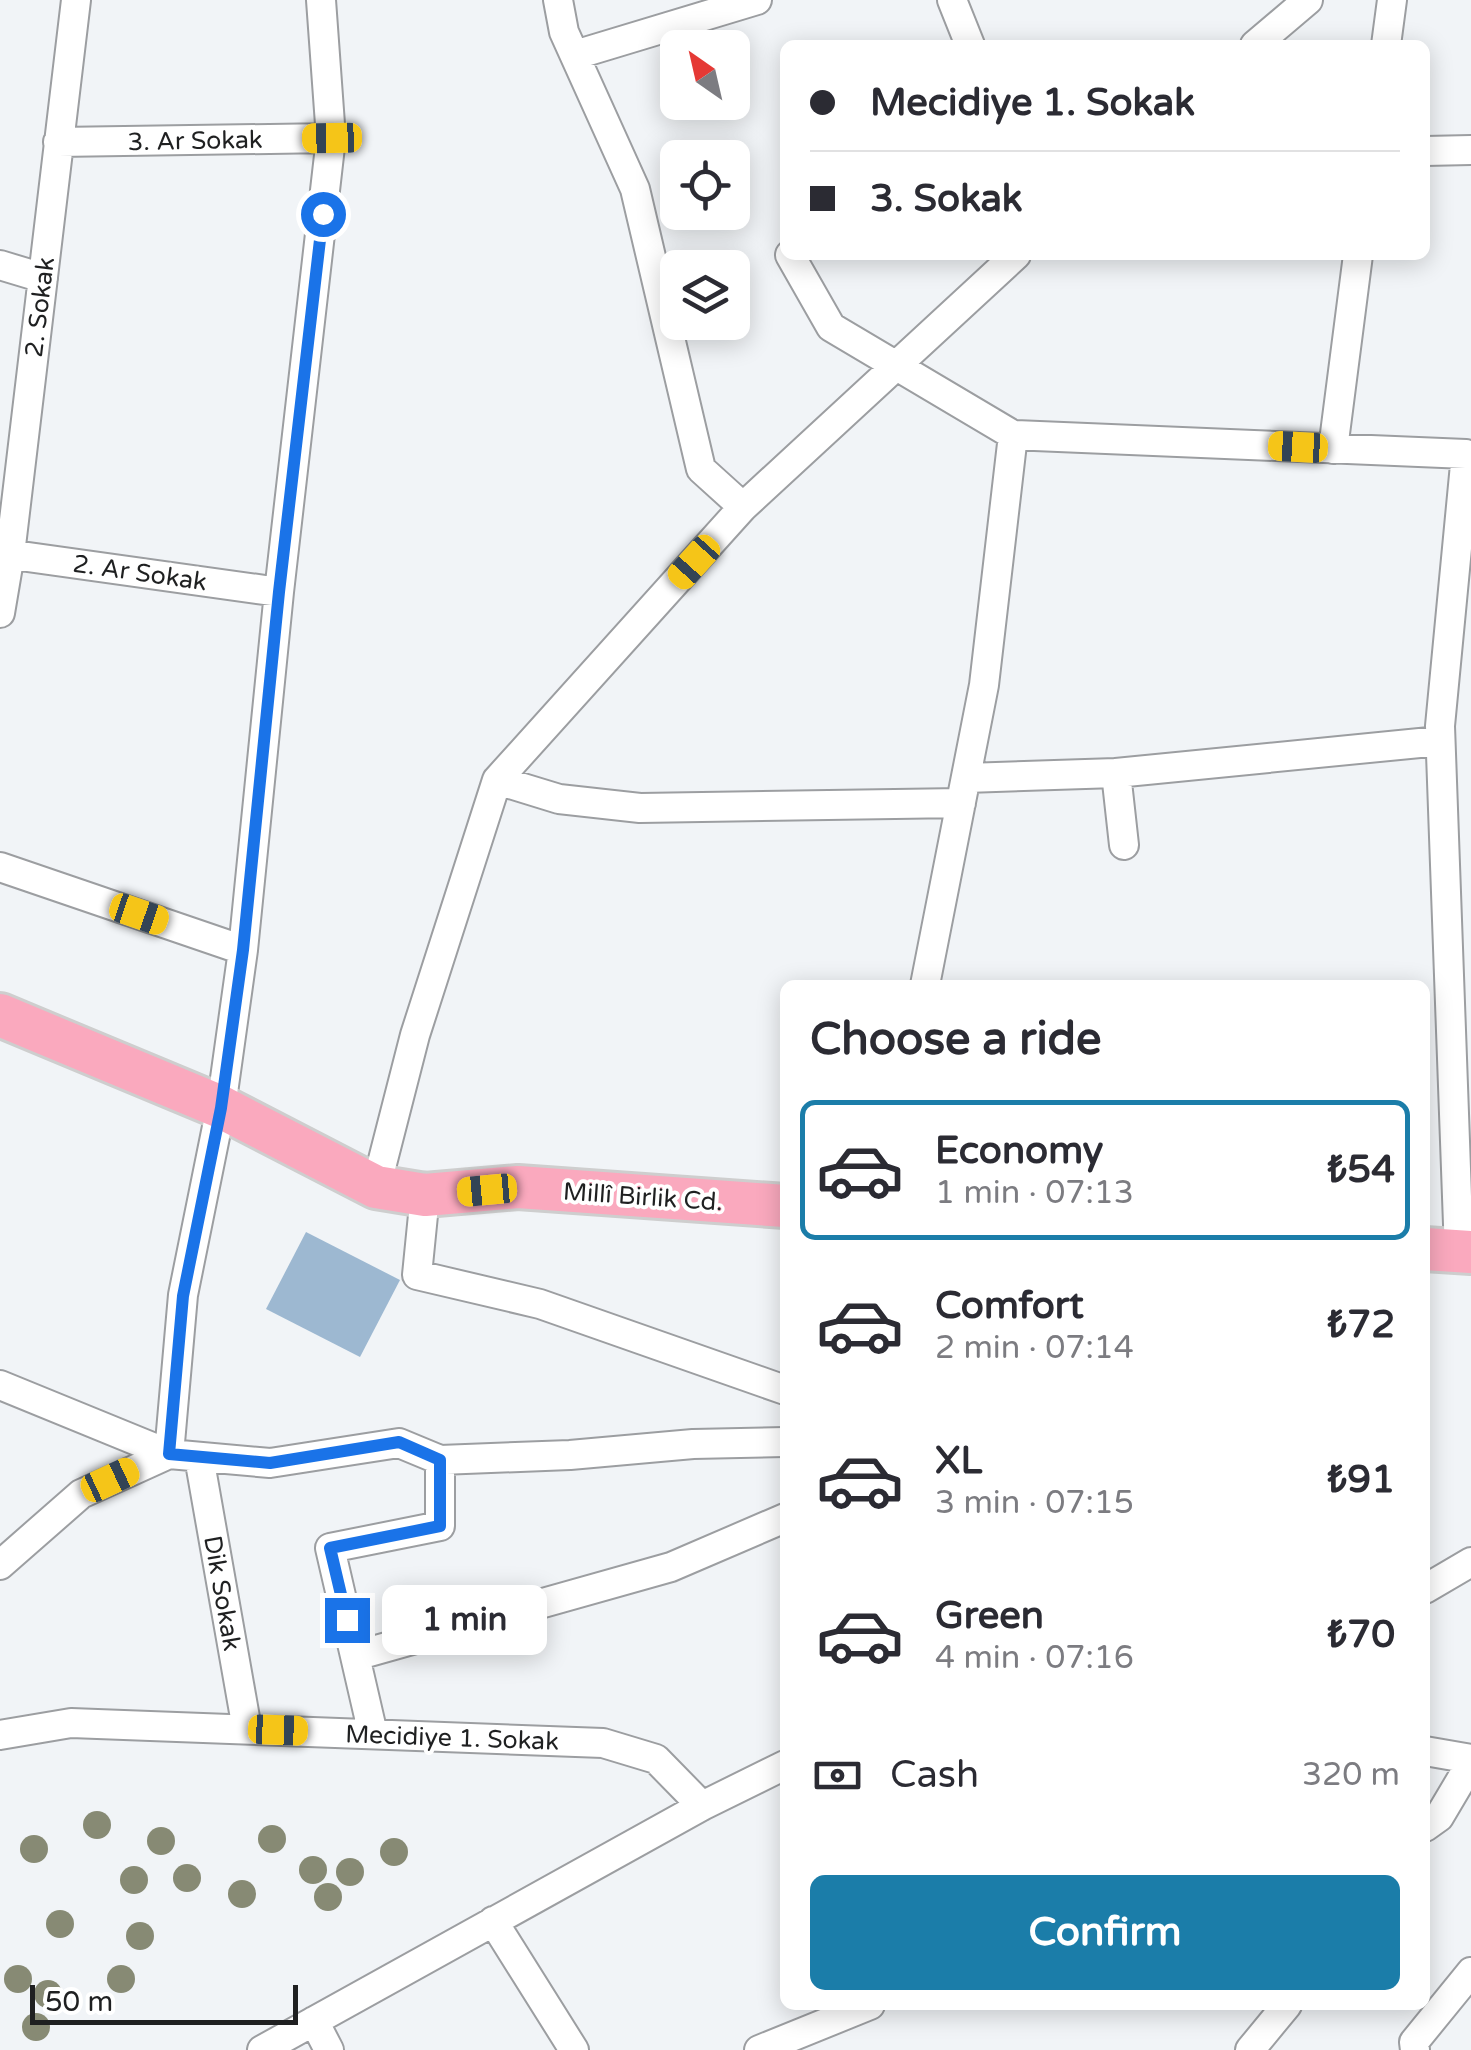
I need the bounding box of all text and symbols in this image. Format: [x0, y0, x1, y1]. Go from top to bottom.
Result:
north arrow [660, 30, 750, 120]
map controls [660, 30, 750, 340]
text: Mecidiye 1. Sokak [870, 80, 1195, 126]
car [302, 122, 362, 154]
street label: 3. Ar Sokak [127, 125, 263, 157]
button: locate [660, 140, 750, 230]
text: 3. Sokak [870, 176, 1023, 222]
route start [301, 192, 346, 237]
button: layers [660, 250, 750, 340]
street label: 2. Sokak [19, 255, 61, 359]
car [1267, 430, 1329, 464]
car [663, 530, 725, 594]
street label: 2. Ar Sokak [71, 549, 209, 597]
car [106, 890, 172, 938]
text: Choose a ride [810, 1013, 1101, 1067]
icon: car [815, 1125, 905, 1215]
text: Economy [935, 1128, 1103, 1174]
text: ₺54 [1327, 1147, 1395, 1193]
car [456, 1172, 518, 1208]
text: 1 min · 07:13 [935, 1174, 1134, 1212]
street label: Millî Birlik Cd. [562, 1176, 724, 1218]
icon: car [815, 1280, 905, 1370]
text: Comfort [935, 1283, 1084, 1329]
text: ₺72 [1327, 1302, 1395, 1348]
text: 2 min · 07:14 [935, 1329, 1134, 1367]
icon: car [815, 1435, 905, 1525]
text: XL [935, 1438, 982, 1484]
car [76, 1454, 144, 1506]
text: ₺91 [1327, 1457, 1395, 1503]
text: 3 min · 07:15 [935, 1484, 1134, 1522]
street label: Dik Sokak [197, 1533, 247, 1653]
callout: 1 min [382, 1585, 547, 1655]
icon: car [815, 1590, 905, 1680]
text: Green [935, 1593, 1044, 1639]
route end [325, 1598, 370, 1643]
text: 1 min [422, 1601, 507, 1639]
text: ₺70 [1327, 1612, 1395, 1658]
text: 4 min · 07:16 [935, 1639, 1134, 1677]
car [247, 1714, 309, 1746]
street label: Mecidiye 1. Sokak [345, 1719, 559, 1757]
icon: cash [810, 1748, 865, 1803]
text: Cash [890, 1752, 979, 1798]
text: 320 m [1302, 1756, 1400, 1794]
button: Confirm [810, 1875, 1400, 1990]
scale bar [30, 1980, 298, 2024]
text: 50 m [45, 1985, 113, 2019]

